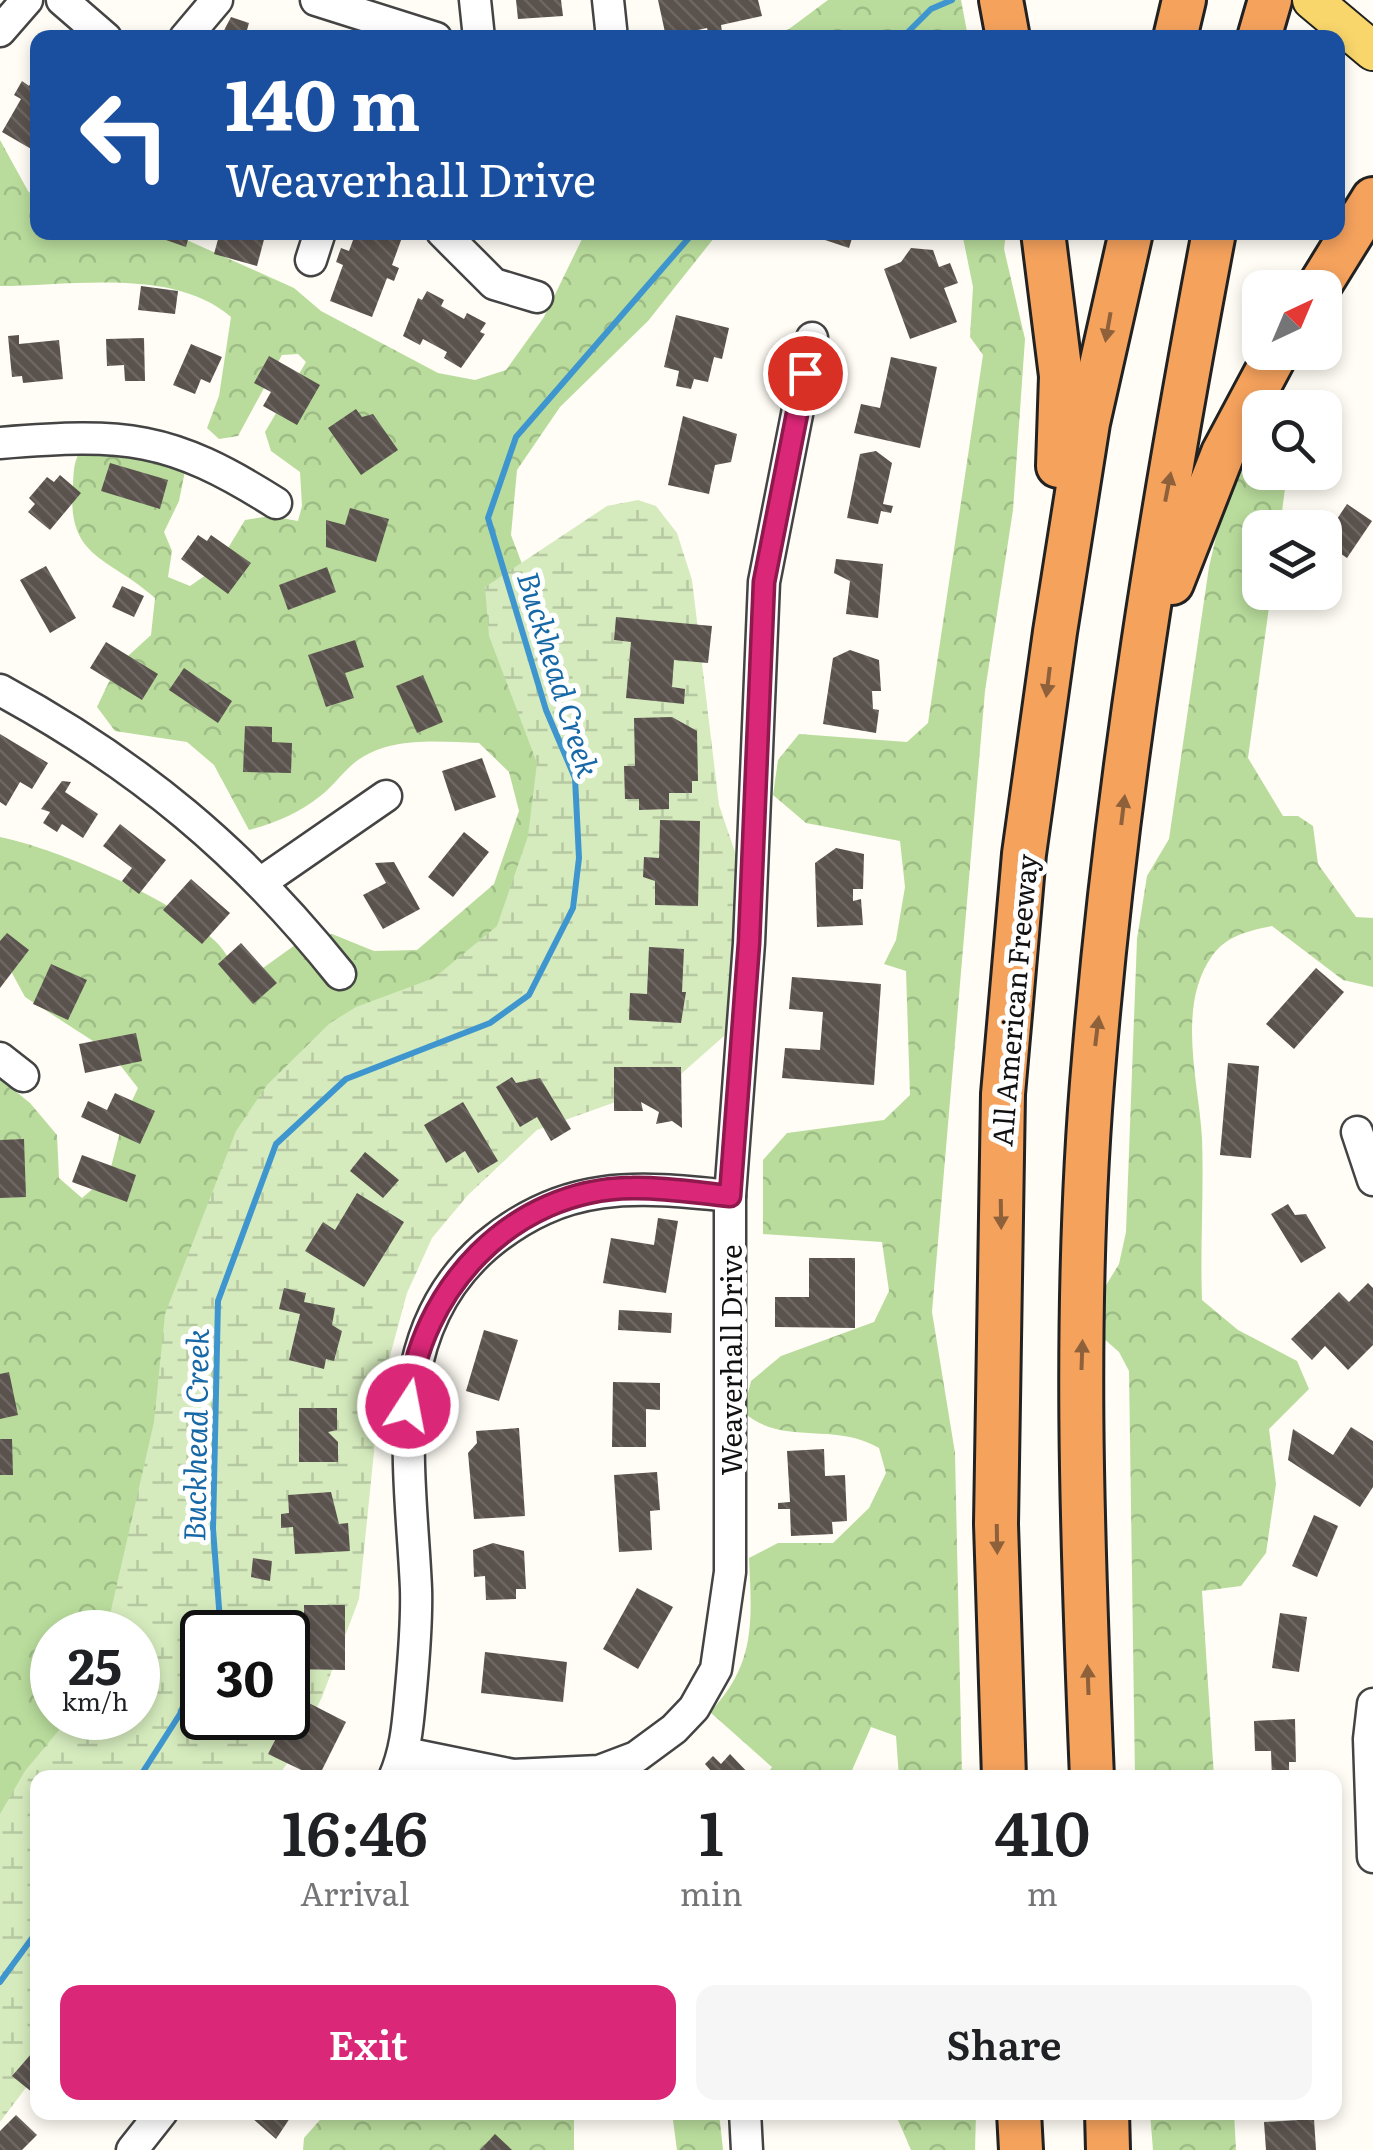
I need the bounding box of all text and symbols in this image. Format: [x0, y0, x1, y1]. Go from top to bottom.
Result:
text: 140 m [225, 49, 420, 153]
icon: left [60, 70, 190, 200]
text: Weaverhall Drive [225, 144, 596, 211]
north arrow [1242, 270, 1342, 370]
map controls [1242, 270, 1342, 610]
one-way arrow [1099, 312, 1115, 343]
pin [763, 331, 848, 416]
icon: arrive [778, 346, 833, 401]
button: search [1242, 390, 1342, 490]
one-way arrow [1161, 471, 1177, 502]
button: layers [1242, 510, 1342, 610]
water label: Buckhead Creek [508, 566, 612, 783]
one-way arrow [1040, 667, 1056, 698]
one-way arrow [1115, 793, 1131, 825]
street label: All American Freeway [979, 851, 1047, 1148]
one-way arrow [1089, 1014, 1105, 1046]
one-way arrow [994, 1198, 1010, 1230]
street label: Weaverhall Drive [709, 1245, 751, 1475]
water label: Buckhead Creek [170, 1328, 218, 1542]
one-way arrow [1074, 1339, 1090, 1371]
position arrow [356, 1354, 460, 1458]
one-way arrow [989, 1523, 1005, 1555]
speed limit sign: 30 [180, 1610, 310, 1740]
text: 25 [68, 1626, 122, 1700]
one-way arrow [1079, 1664, 1095, 1696]
text: km/h [62, 1682, 128, 1719]
text: 16:46 [282, 1785, 428, 1874]
text: 1 [699, 1785, 724, 1874]
text: 410 [995, 1785, 1090, 1874]
text: Arrival [300, 1868, 410, 1916]
text: min [680, 1868, 743, 1916]
text: m [1027, 1868, 1058, 1916]
button: Exit [60, 1985, 676, 2100]
button: Share [696, 1985, 1312, 2100]

